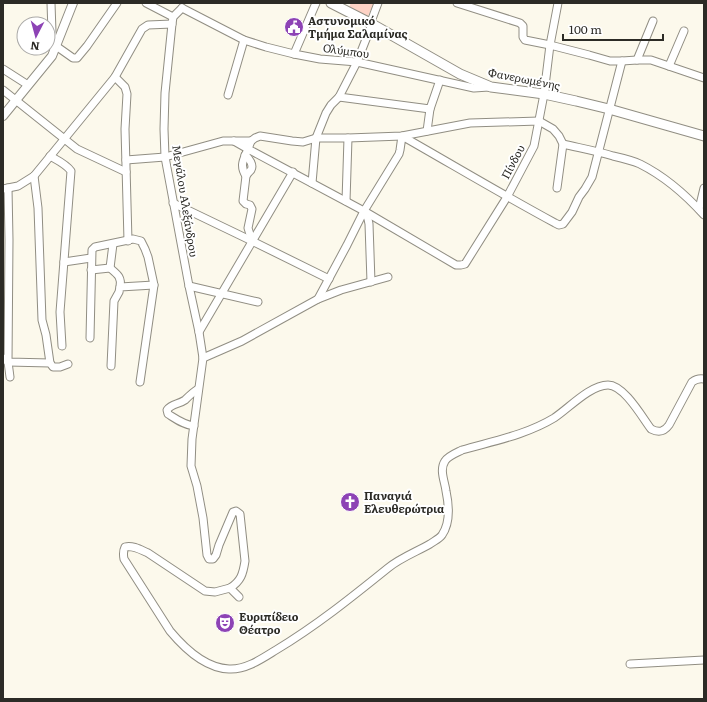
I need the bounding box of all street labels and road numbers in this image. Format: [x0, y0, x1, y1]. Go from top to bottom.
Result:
street label: Ολύμπου [322, 39, 370, 61]
street label: Φανερωμένης [487, 63, 562, 93]
street label: Πίνδου [496, 142, 528, 182]
street label: Μεγάλου Αλεξάνδρου [169, 144, 203, 258]

